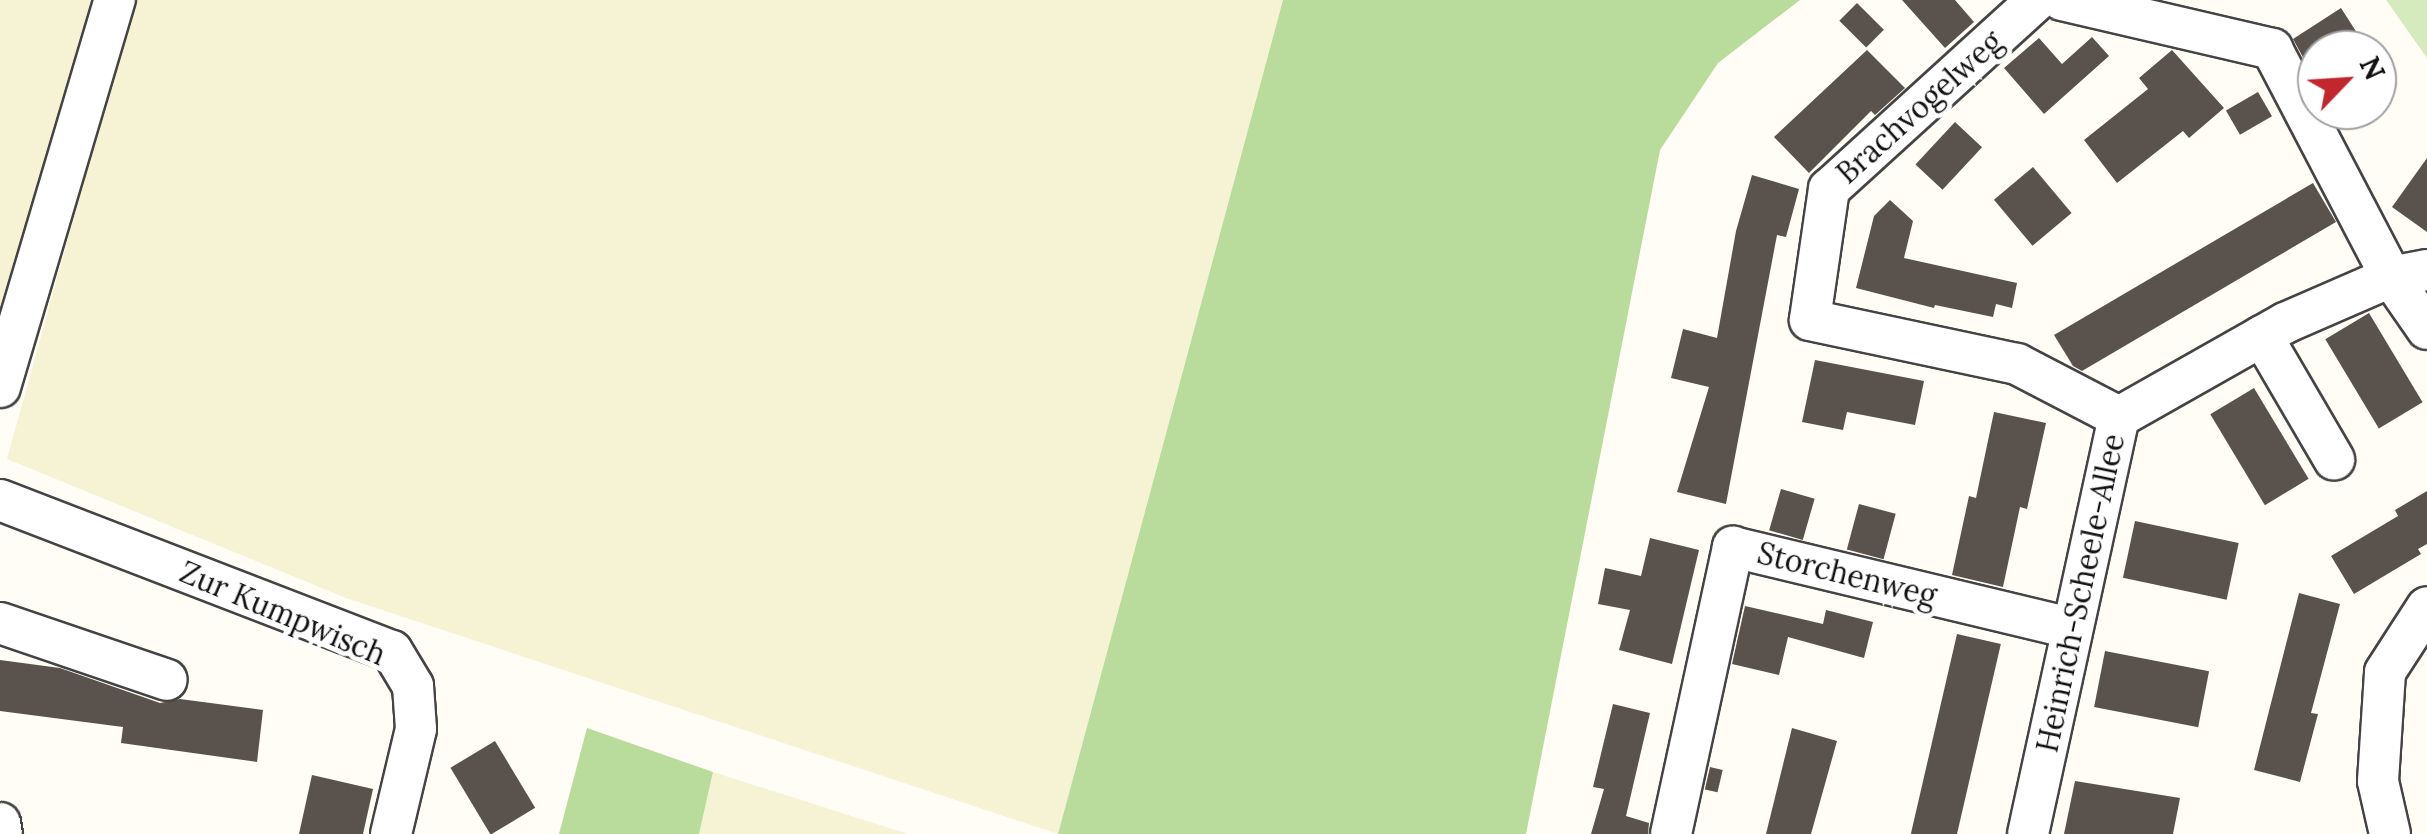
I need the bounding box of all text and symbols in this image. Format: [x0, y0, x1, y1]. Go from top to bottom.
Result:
street label: Brachvogelweg [1829, 23, 2009, 191]
north arrow [2297, 30, 2397, 130]
text: N [2351, 51, 2393, 86]
street label: Heinrich-Scheele-Allee [2029, 431, 2131, 755]
street label: Storchenweg [1754, 534, 1940, 614]
street label: Zur Kumpwisch [175, 553, 391, 673]

